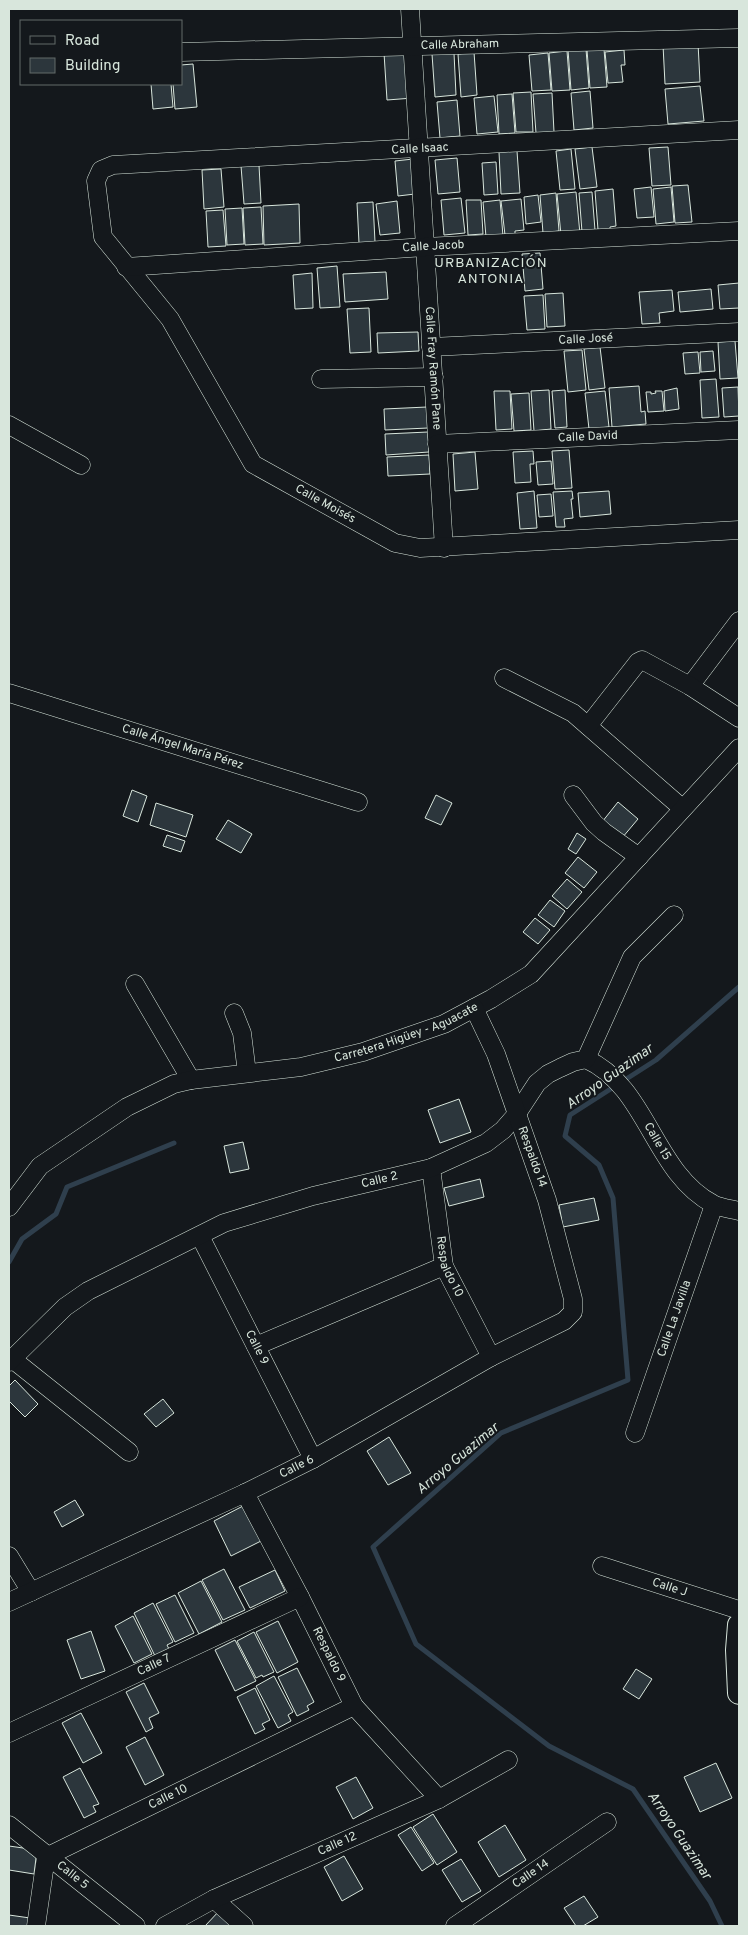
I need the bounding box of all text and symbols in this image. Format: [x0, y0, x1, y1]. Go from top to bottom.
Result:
legend [20, 20, 182, 85]
text: Road [65, 32, 100, 51]
street label: Calle Abraham [421, 36, 499, 54]
text: Building [65, 57, 120, 76]
street label: Calle Isaac [391, 140, 449, 158]
street label: Calle Jacob [402, 237, 465, 257]
district label: URBANIZACIÓN ANTONIA [434, 254, 548, 288]
street label: Calle Fray Ramón Pane [421, 306, 445, 431]
street label: Calle José [558, 330, 614, 349]
street label: Calle David [558, 428, 618, 446]
street label: Calle Moisés [292, 481, 358, 527]
street label: Calle Ángel María Pérez [120, 721, 246, 774]
street label: Carretera Higüey - Aguacate [333, 999, 481, 1067]
water label: Arroyo Guazimar [563, 1040, 658, 1113]
street label: Calle 15 [640, 1120, 675, 1164]
street label: Respaldo 14 [514, 1124, 550, 1190]
street label: Calle 2 [360, 1168, 399, 1192]
street label: Respaldo 10 [432, 1235, 467, 1300]
street label: Calle La Javilla [654, 1278, 695, 1359]
street label: Calle 9 [241, 1327, 272, 1368]
water label: Arroyo Guazimar [413, 1419, 504, 1498]
street label: Calle 6 [277, 1452, 317, 1482]
street label: Calle J [650, 1575, 689, 1601]
street label: Respaldo 9 [308, 1624, 349, 1685]
street label: Calle 7 [134, 1651, 173, 1680]
street label: Calle 10 [146, 1781, 191, 1813]
water label: Arroyo Guazimar [643, 1789, 716, 1885]
street label: Calle 12 [315, 1828, 360, 1860]
street label: Calle 14 [509, 1856, 553, 1892]
street label: Calle 5 [53, 1858, 92, 1893]

